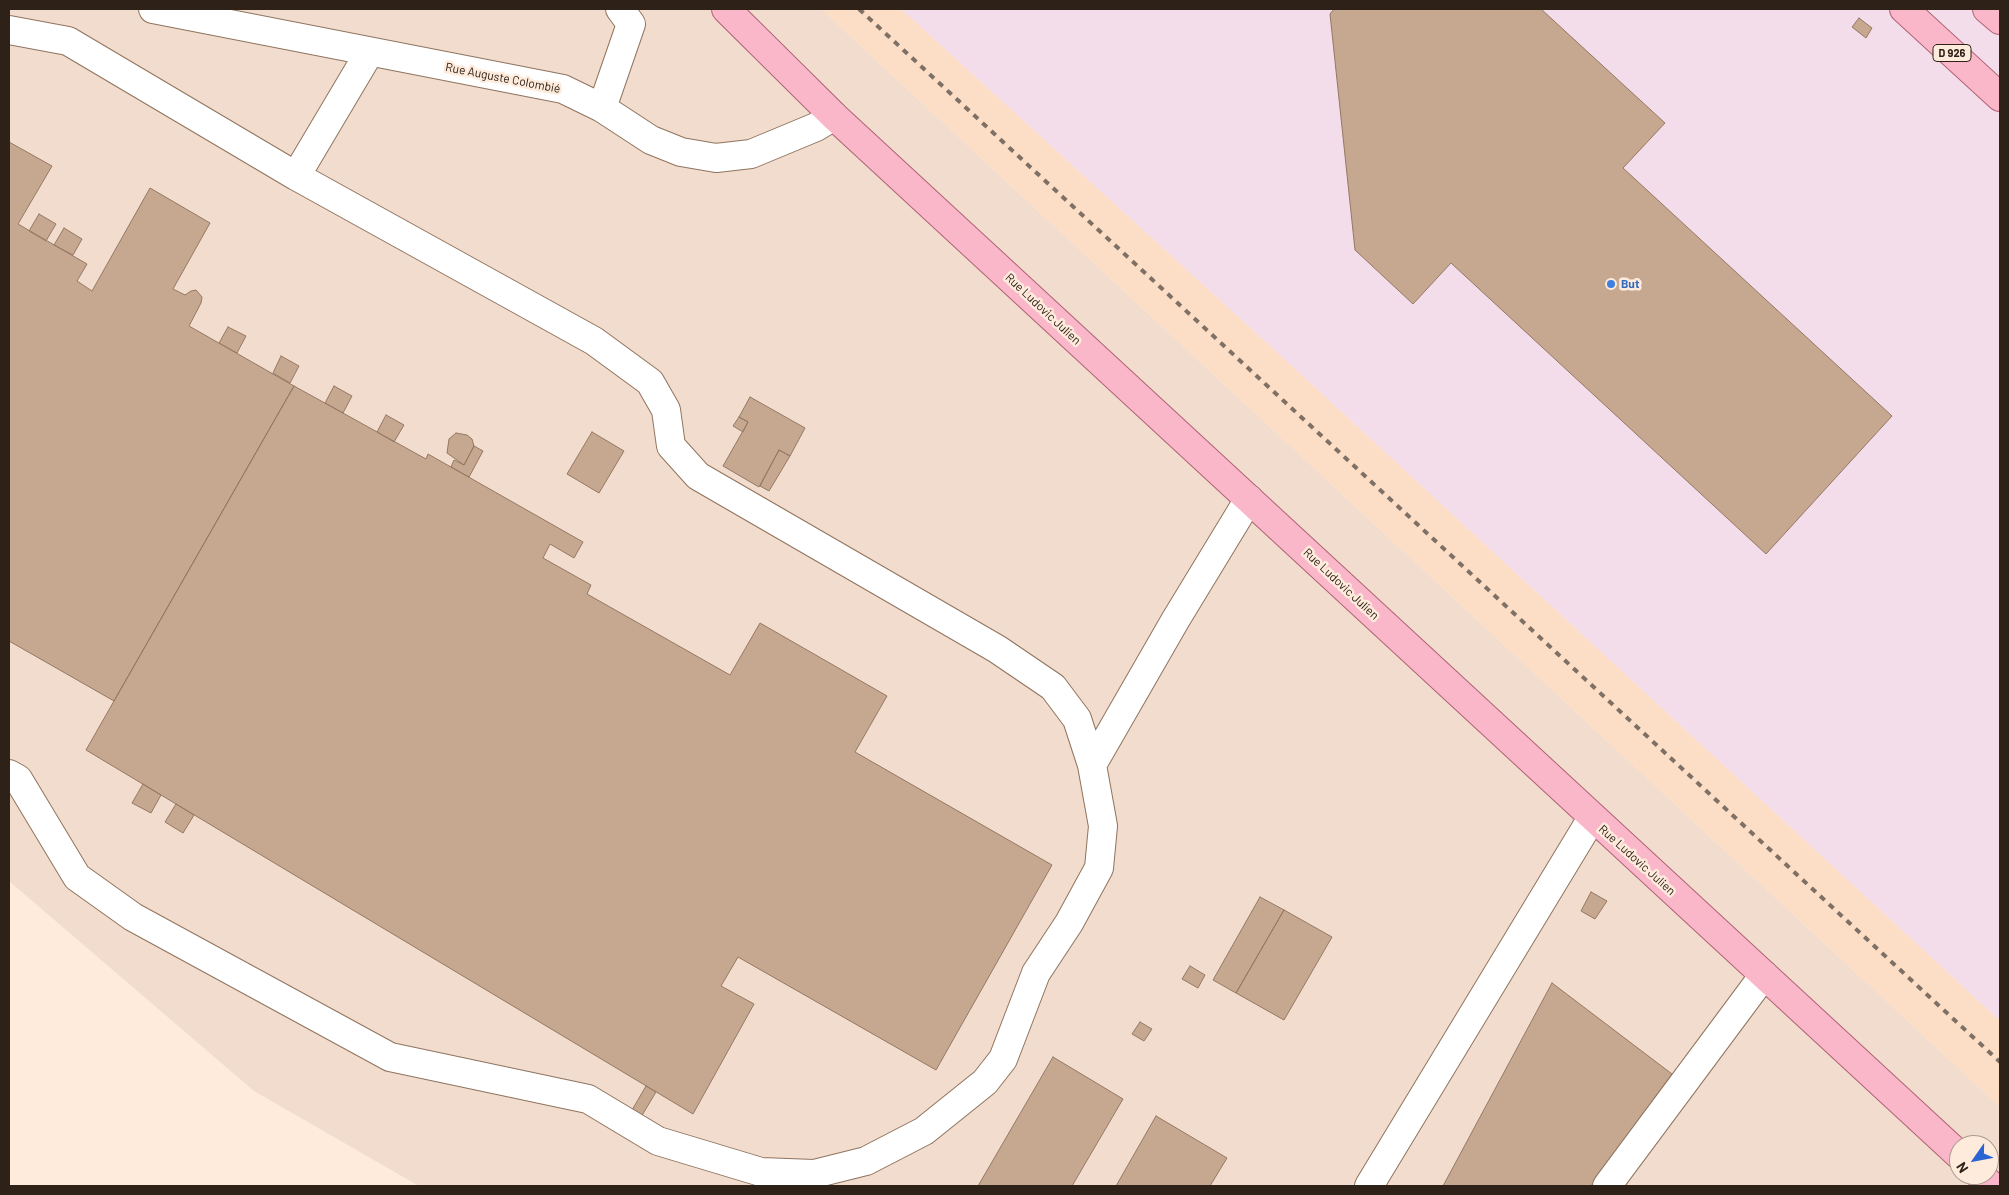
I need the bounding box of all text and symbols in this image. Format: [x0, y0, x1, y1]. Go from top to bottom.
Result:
road number: D 926 [1933, 44, 1971, 62]
street label: Rue Auguste Colombié [444, 60, 562, 96]
street label: Rue Ludovic Julien [1002, 270, 1084, 348]
place label: But [1621, 277, 1639, 291]
marker: But [1605, 278, 1617, 290]
street label: Rue Ludovic Julien [1300, 545, 1382, 623]
street label: Rue Ludovic Julien [1596, 822, 1678, 898]
north arrow [1949, 1135, 1999, 1185]
text: N [1952, 1159, 1972, 1176]

